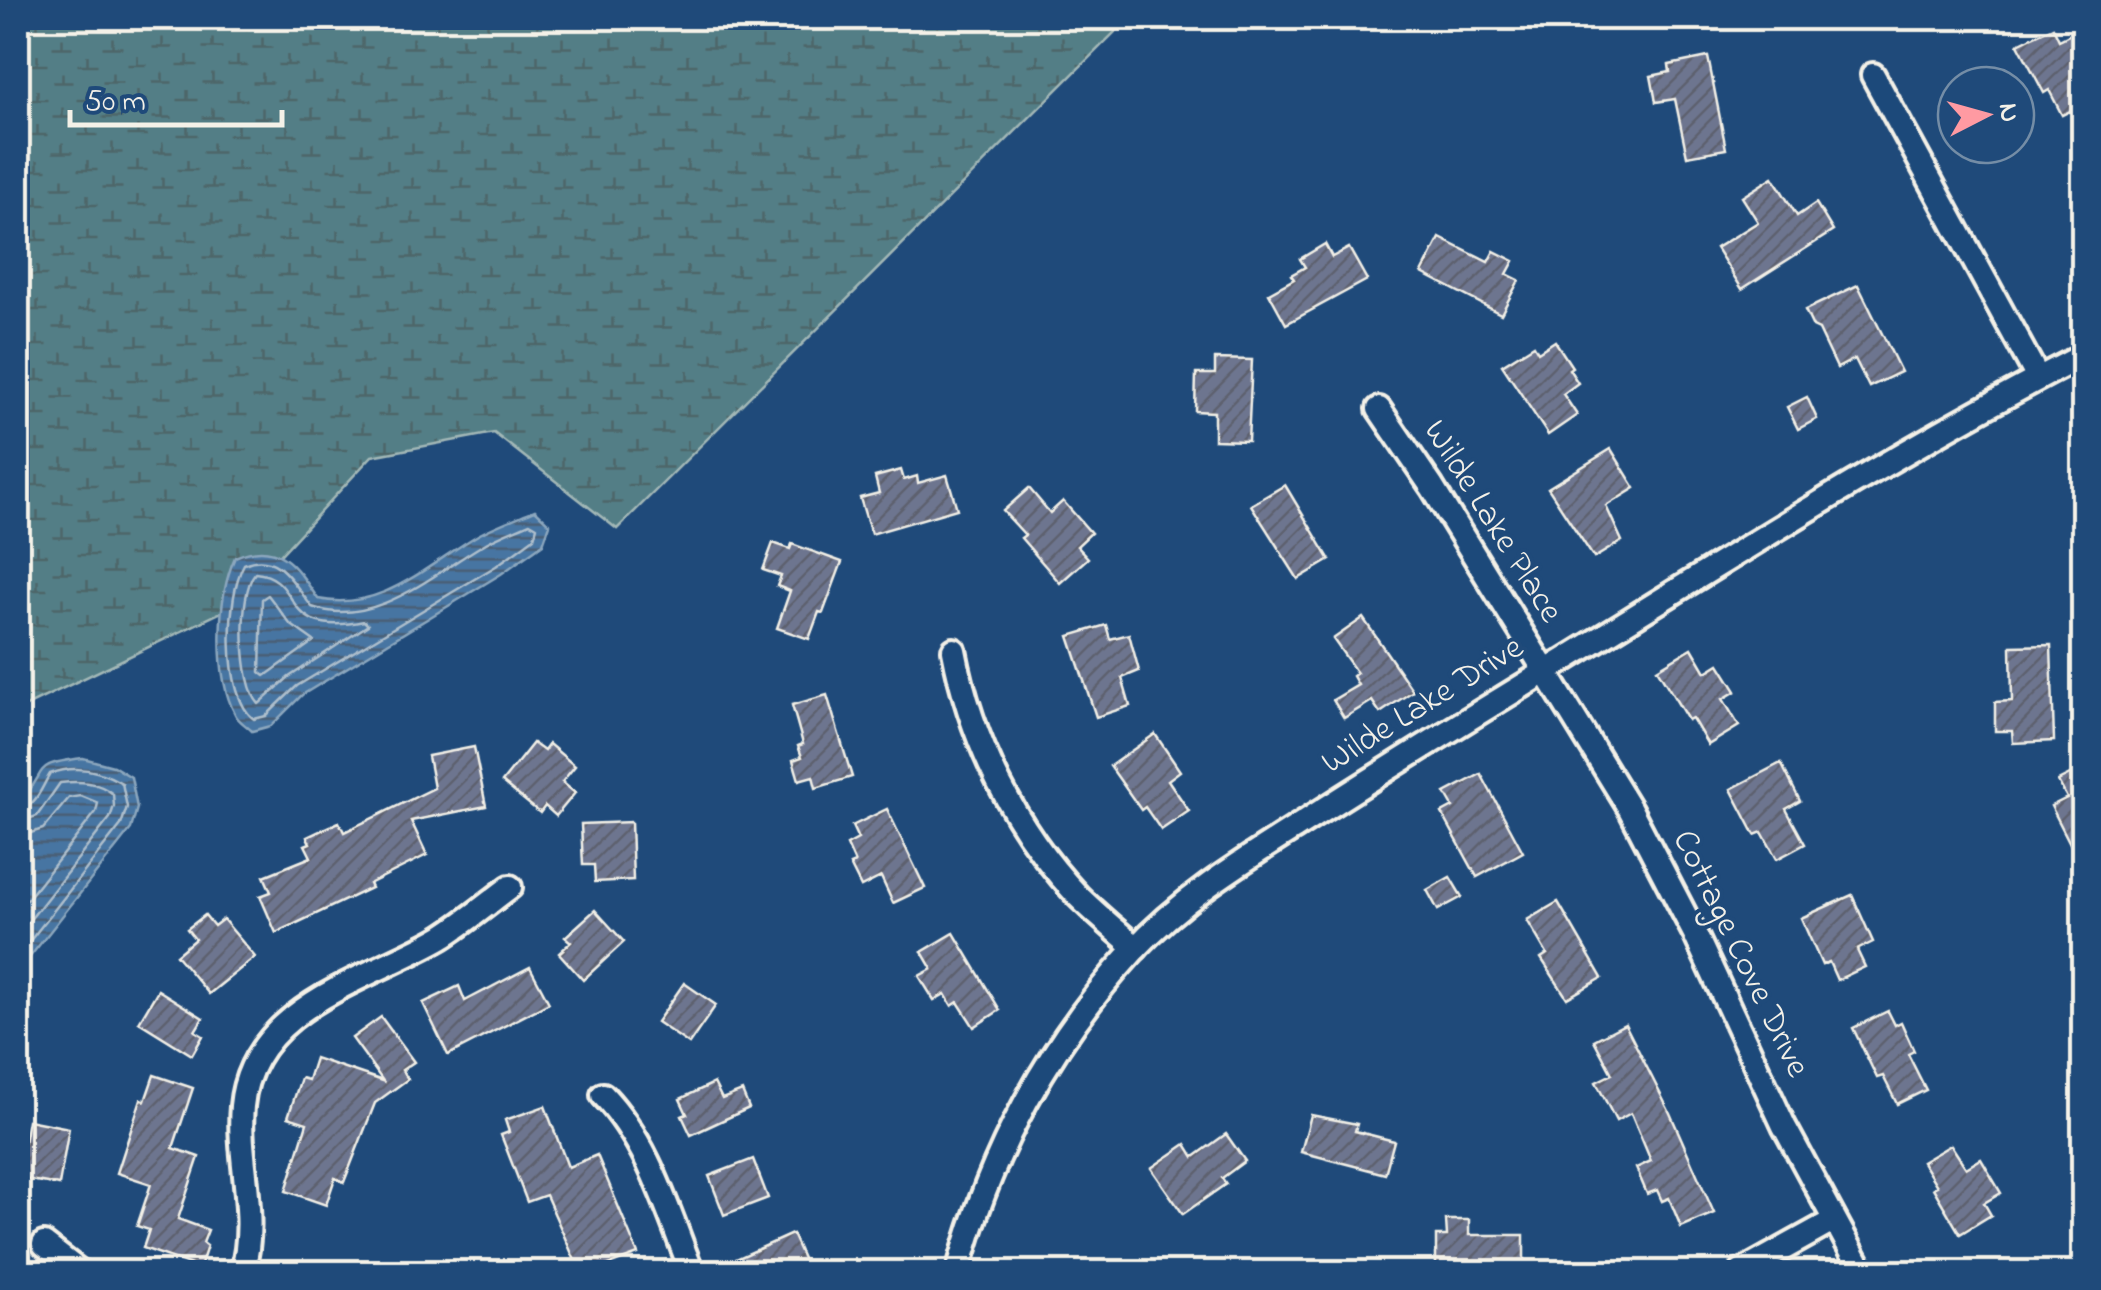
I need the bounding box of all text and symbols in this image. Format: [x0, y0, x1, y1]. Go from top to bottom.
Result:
scale bar [70, 65, 282, 127]
north arrow [1936, 65, 2036, 165]
text: 50 m [85, 81, 146, 125]
text: N [1986, 101, 2029, 124]
street label: Wilde Lake Place [1409, 411, 1575, 634]
street label: Wilde Lake Drive [1312, 623, 1534, 789]
street label: Cottage Cove Drive [1658, 822, 1822, 1087]

